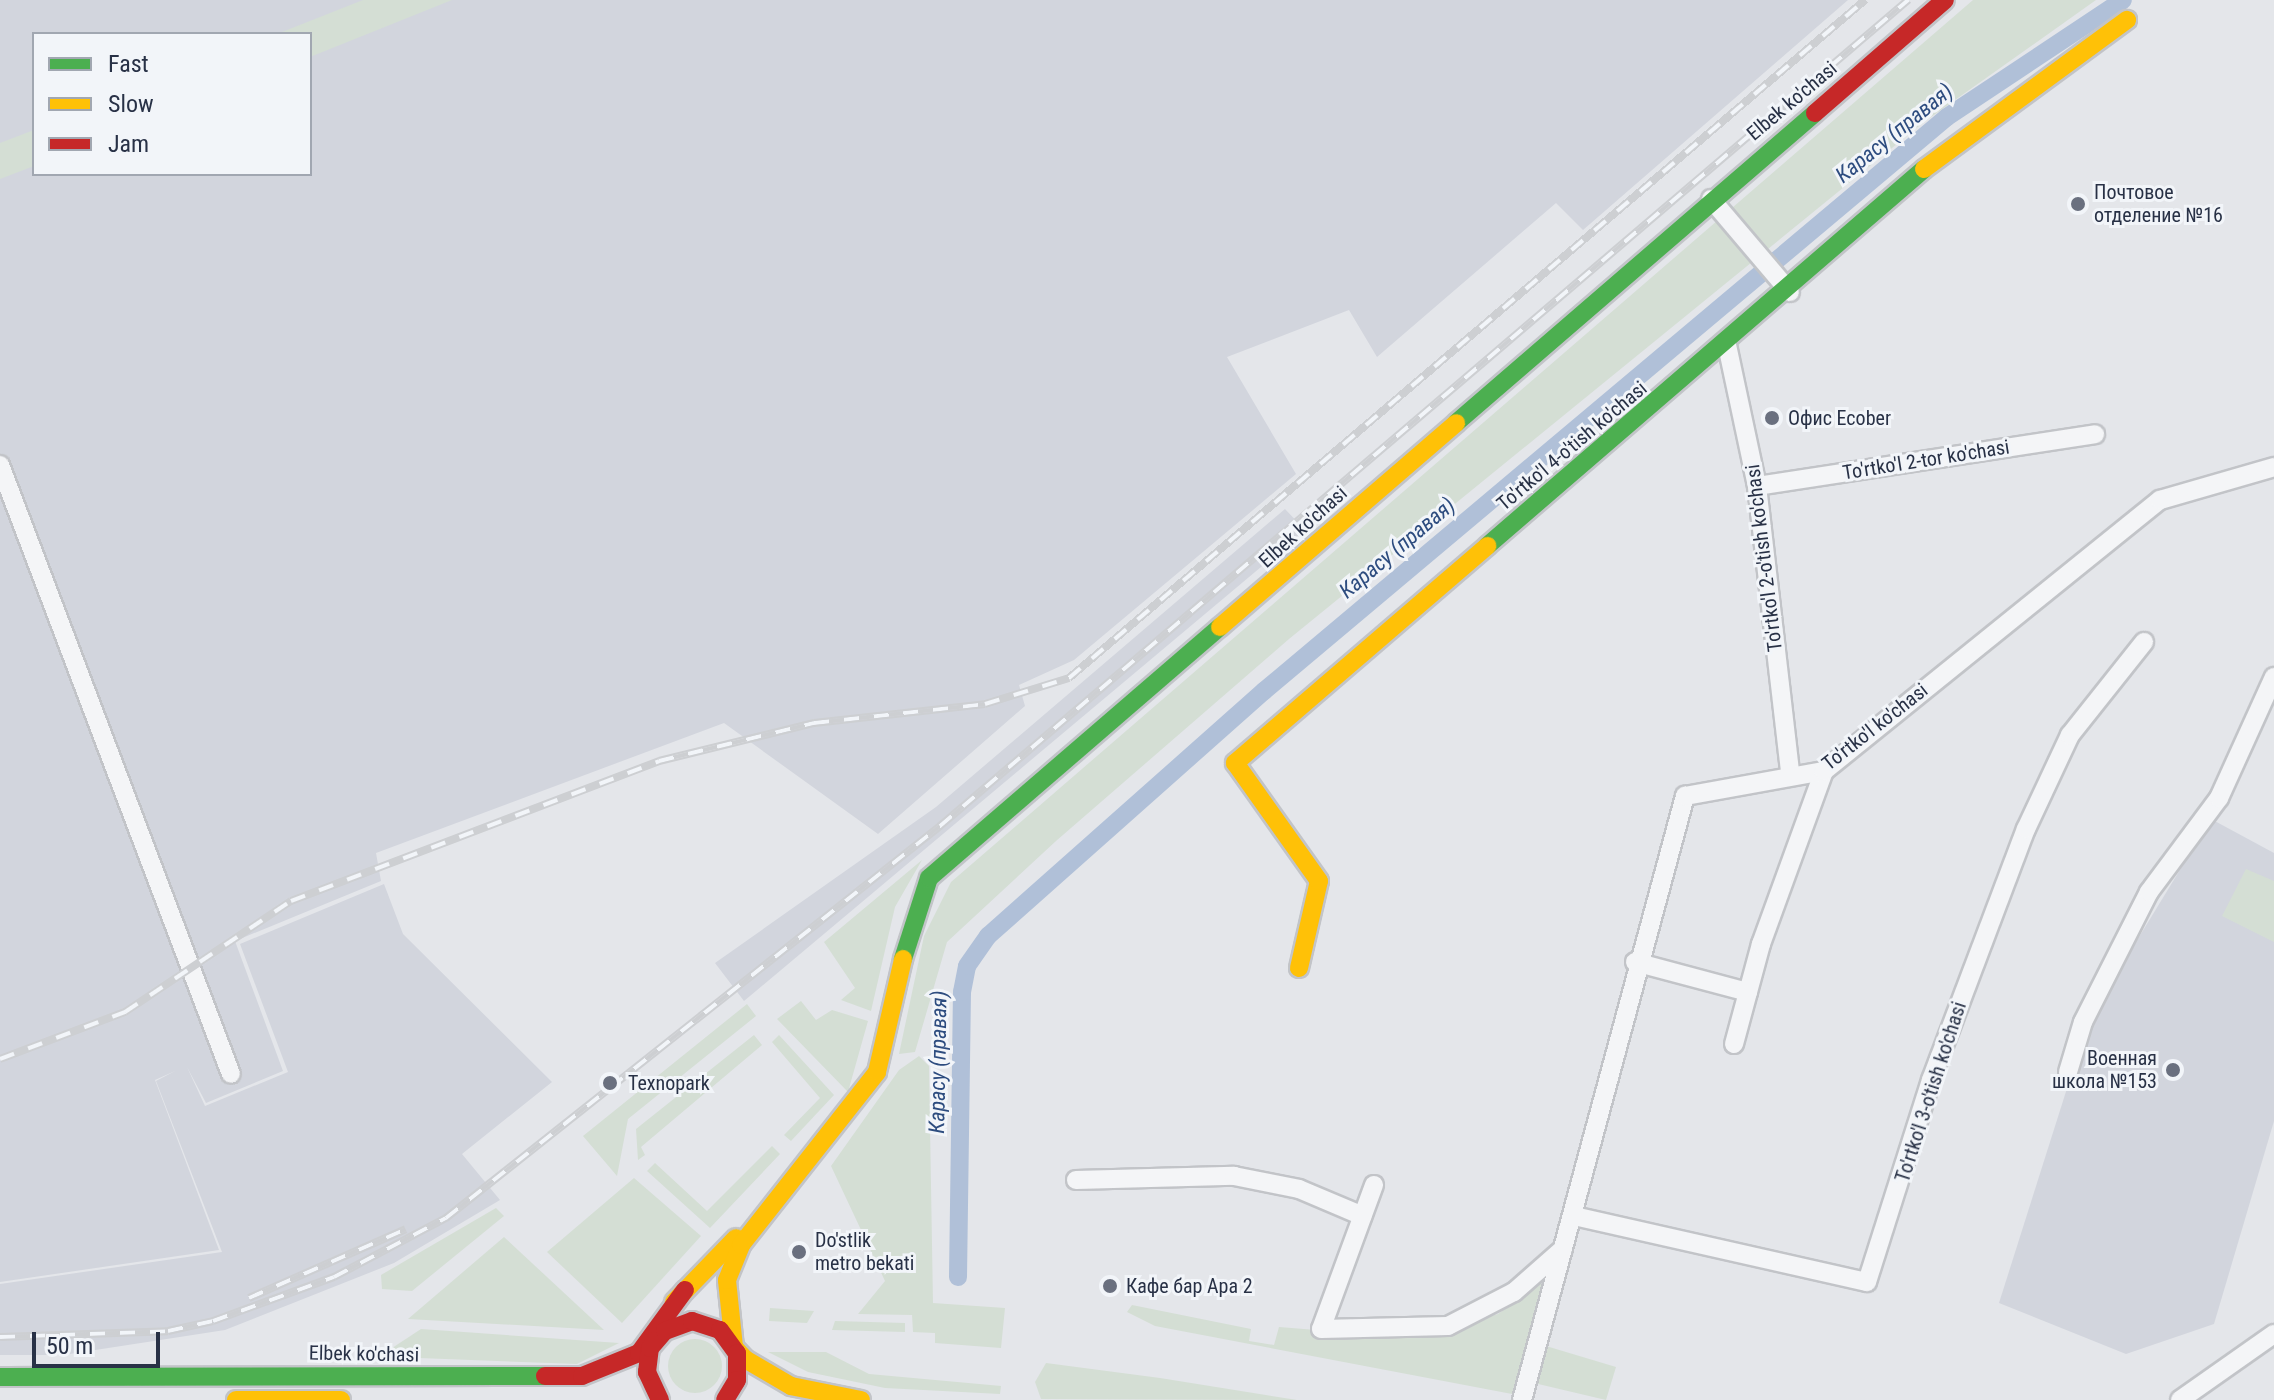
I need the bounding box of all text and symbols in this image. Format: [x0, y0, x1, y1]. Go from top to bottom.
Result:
legend [32, 32, 312, 176]
text: Fast [108, 50, 149, 78]
street label: Elbek ko'chasi [1742, 56, 1842, 146]
water label: Карасу (правая) [1830, 78, 1958, 188]
text: Slow [108, 90, 154, 118]
text: Jam [108, 130, 149, 158]
place label: Почтовое отделение №16 [2094, 180, 2223, 227]
marker: Почтовое отделение №16 [2069, 195, 2087, 213]
street label: To'rtko'l 4-o'tish ko'chasi [1492, 376, 1652, 516]
place label: Офис Ecober [1788, 406, 1891, 430]
marker: Офис Ecober [1763, 409, 1781, 427]
street label: To'rtko'l 2-tor ko'chasi [1841, 435, 2011, 485]
street label: To'rtko'l 2-o'tish ko'chasi [1741, 463, 1787, 653]
street label: Elbek ko'chasi [1254, 481, 1352, 573]
water label: Карасу (правая) [1334, 492, 1460, 604]
street label: To'rtko'l ko'chasi [1817, 678, 1933, 776]
water label: Карасу (правая) [924, 990, 952, 1134]
street label: To'rtko'l 3-o'tish ko'chasi [1890, 999, 1972, 1185]
place label: Военная школа №153 [2052, 1046, 2157, 1093]
marker: Военная школа №153 [2164, 1061, 2182, 1079]
place label: Texnopark [628, 1071, 710, 1095]
marker: Texnopark [599, 1072, 621, 1094]
place label: Do'stlik metro bekati [815, 1228, 914, 1275]
marker: Do'stlik metro bekati [790, 1243, 808, 1261]
place label: Кафе бар Ара 2 [1126, 1274, 1253, 1298]
marker: Кафе бар Ара 2 [1101, 1277, 1119, 1295]
scale bar [36, 1316, 164, 1366]
text: 50 m [46, 1332, 93, 1360]
street label: Elbek ko'chasi [309, 1341, 419, 1367]

